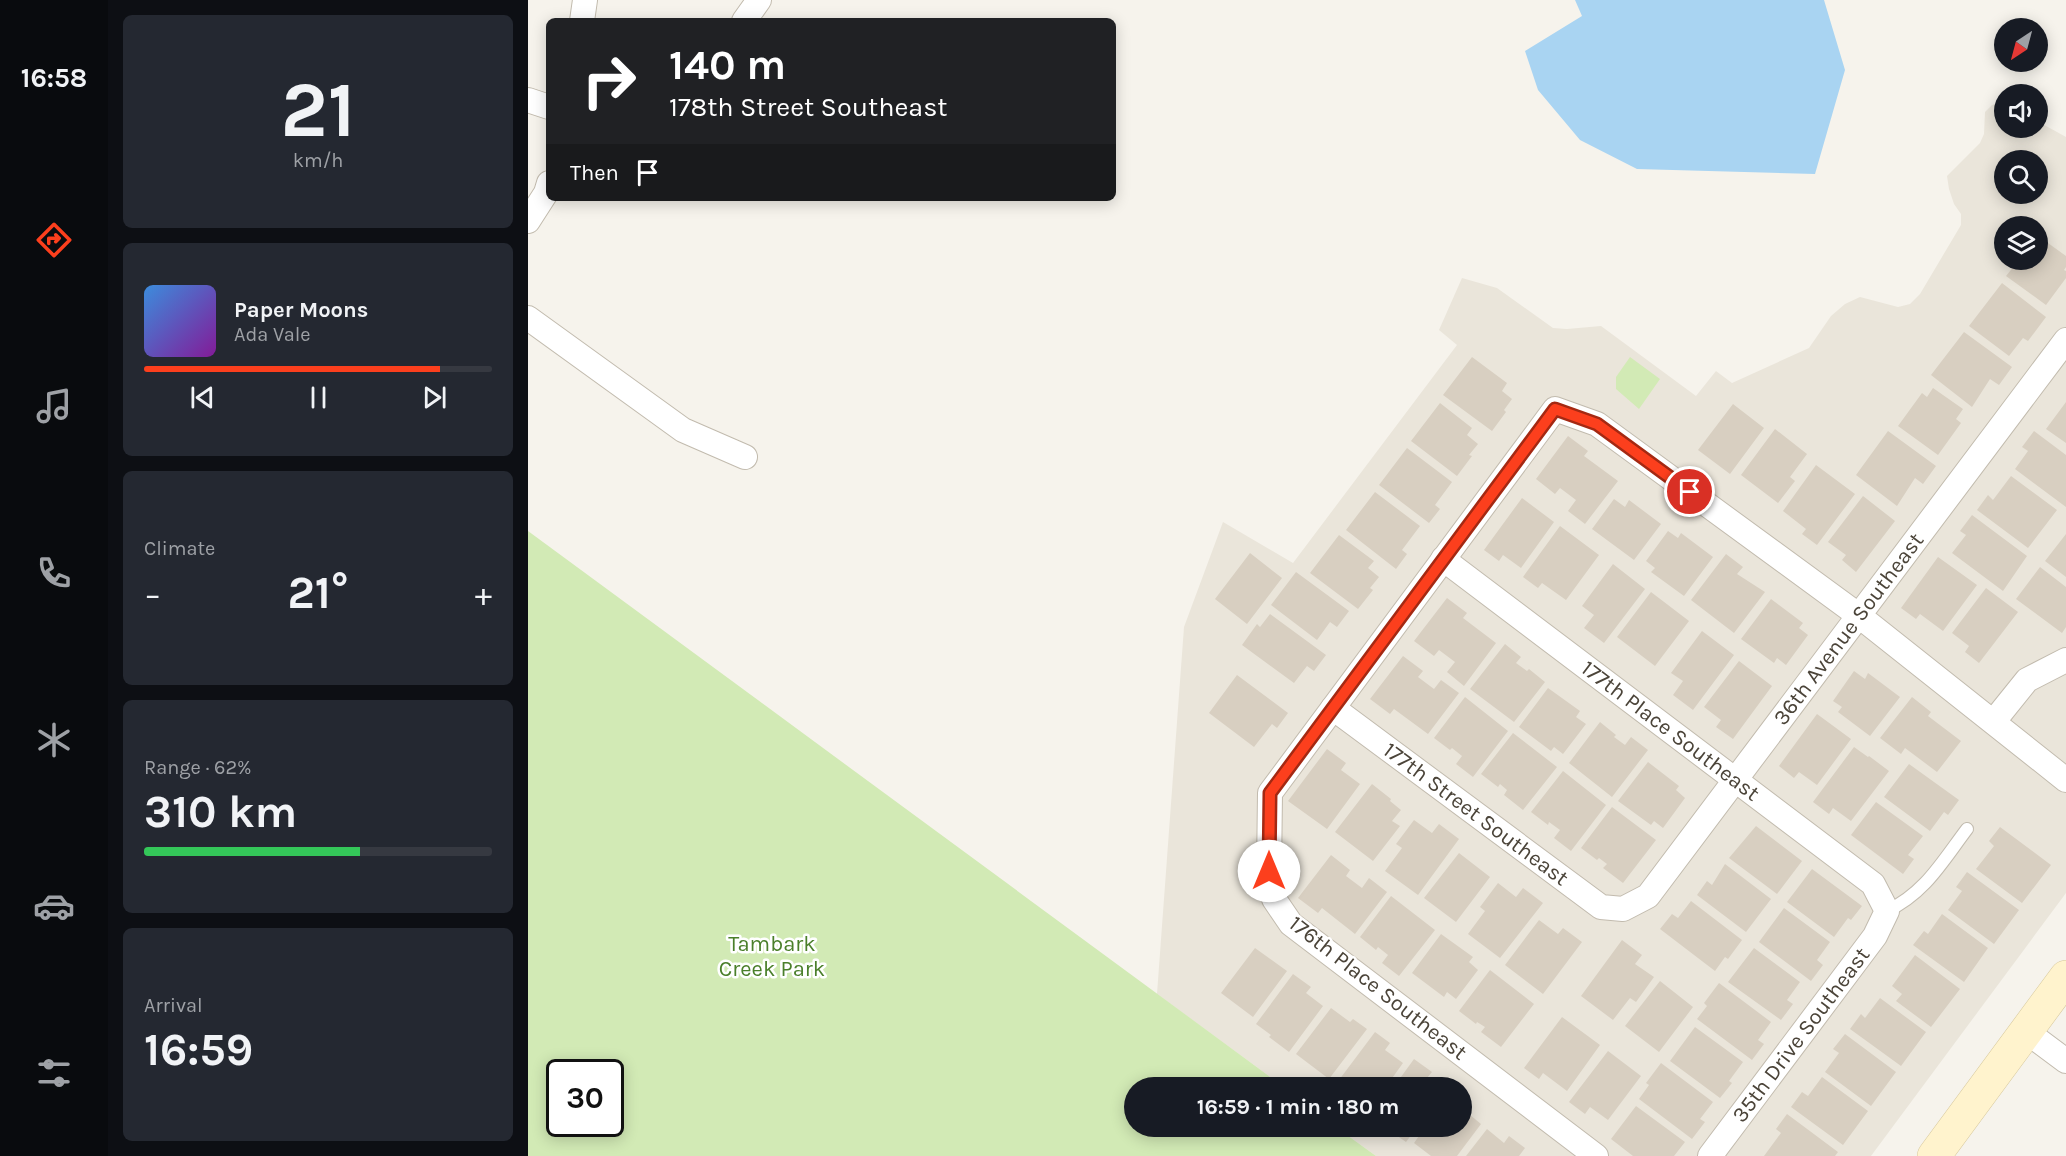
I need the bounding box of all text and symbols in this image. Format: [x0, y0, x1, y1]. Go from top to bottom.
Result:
north arrow [1994, 18, 2048, 72]
map controls [1994, 18, 2048, 270]
text: 140 m [669, 40, 786, 90]
icon: right [570, 42, 648, 120]
text: 16:58 [21, 62, 87, 94]
text: 21 [281, 64, 356, 156]
button: sound [1994, 84, 2048, 138]
text: 178th Street Southeast [669, 91, 948, 123]
text: km/h [293, 149, 343, 172]
button: search [1994, 150, 2048, 204]
icon: arrive [631, 156, 664, 189]
text: Then [570, 160, 619, 186]
button: layers [1994, 216, 2048, 270]
icon: directions [33, 219, 75, 261]
text: Paper Moons [234, 297, 368, 323]
text: Ada Vale [234, 323, 311, 346]
icon: previous [186, 381, 219, 414]
icon: pause [302, 381, 335, 414]
icon: next [418, 381, 451, 414]
icon: music [33, 385, 75, 427]
pin [1664, 466, 1715, 517]
icon: arrive [1673, 475, 1706, 508]
street label: 36th Avenue Southeast [1768, 528, 1929, 730]
text: Climate [144, 537, 215, 560]
icon: phone [33, 552, 75, 594]
text: 21° [288, 567, 348, 619]
text: − [144, 575, 161, 613]
text: + [475, 575, 492, 613]
street label: 177th Place Southeast [1576, 655, 1765, 807]
icon: climate [33, 719, 75, 761]
street label: 177th Street Southeast [1378, 737, 1574, 891]
text: Range · 62% [144, 756, 252, 779]
text: 310 km [144, 786, 297, 838]
position arrow [1237, 839, 1301, 903]
icon: car [33, 885, 75, 927]
street label: 176th Place Southeast [1284, 910, 1472, 1066]
park label: Tambark Creek Park [719, 931, 825, 982]
street label: 35th Drive Southeast [1727, 942, 1875, 1128]
text: Arrival [144, 994, 203, 1017]
text: 16:59 [144, 1024, 253, 1076]
icon: filters [33, 1052, 75, 1094]
speed limit sign: 30 [546, 1059, 624, 1137]
text: 16:59 · 1 min · 180 m [1197, 1094, 1399, 1120]

